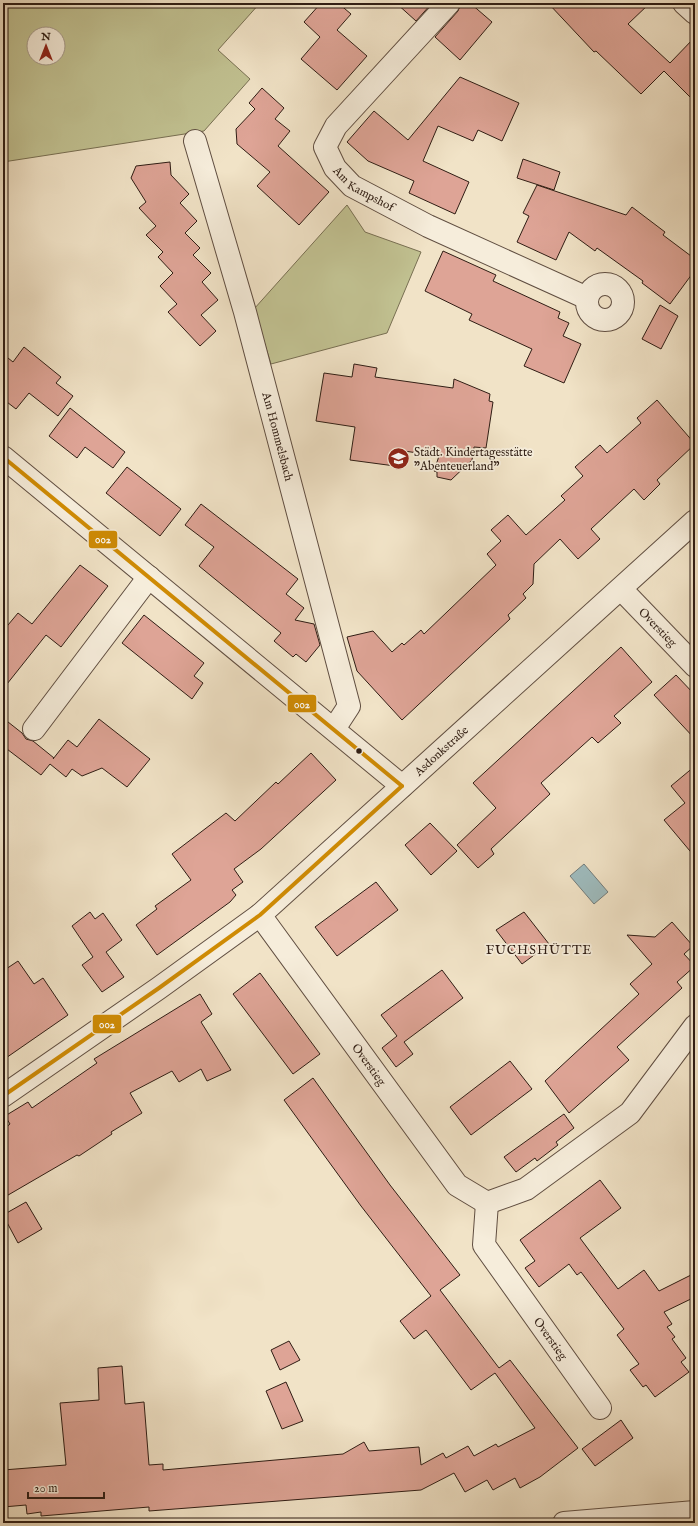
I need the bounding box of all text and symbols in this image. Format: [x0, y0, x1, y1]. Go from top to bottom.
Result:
north arrow [26, 26, 66, 66]
text: N [40, 30, 51, 44]
street label: Am Kampshof [329, 163, 399, 216]
street label: Am Hommelsbach [258, 390, 296, 483]
place label: Städt. Kindertagesstätte "Abenteuerland" [414, 445, 533, 474]
school or university icon: Städt. Kindertagesstätte "Abenteuerland" [386, 446, 412, 472]
line badge: 002 [88, 530, 118, 549]
text: 002 [95, 533, 112, 547]
street label: Overstieg [635, 605, 680, 651]
line badge: 002 [287, 694, 317, 713]
text: 002 [294, 698, 311, 712]
street label: Asdonkstraße [411, 723, 472, 780]
unlabelled marker [354, 746, 364, 756]
district label: FUCHSHÜTTE [486, 942, 592, 959]
line badge: 002 [92, 1014, 122, 1034]
text: 002 [99, 1018, 116, 1032]
street label: Overstieg [348, 1041, 389, 1089]
street label: Overstieg [530, 1315, 571, 1363]
scale bar [28, 1474, 104, 1500]
text: 20 m [34, 1481, 57, 1496]

